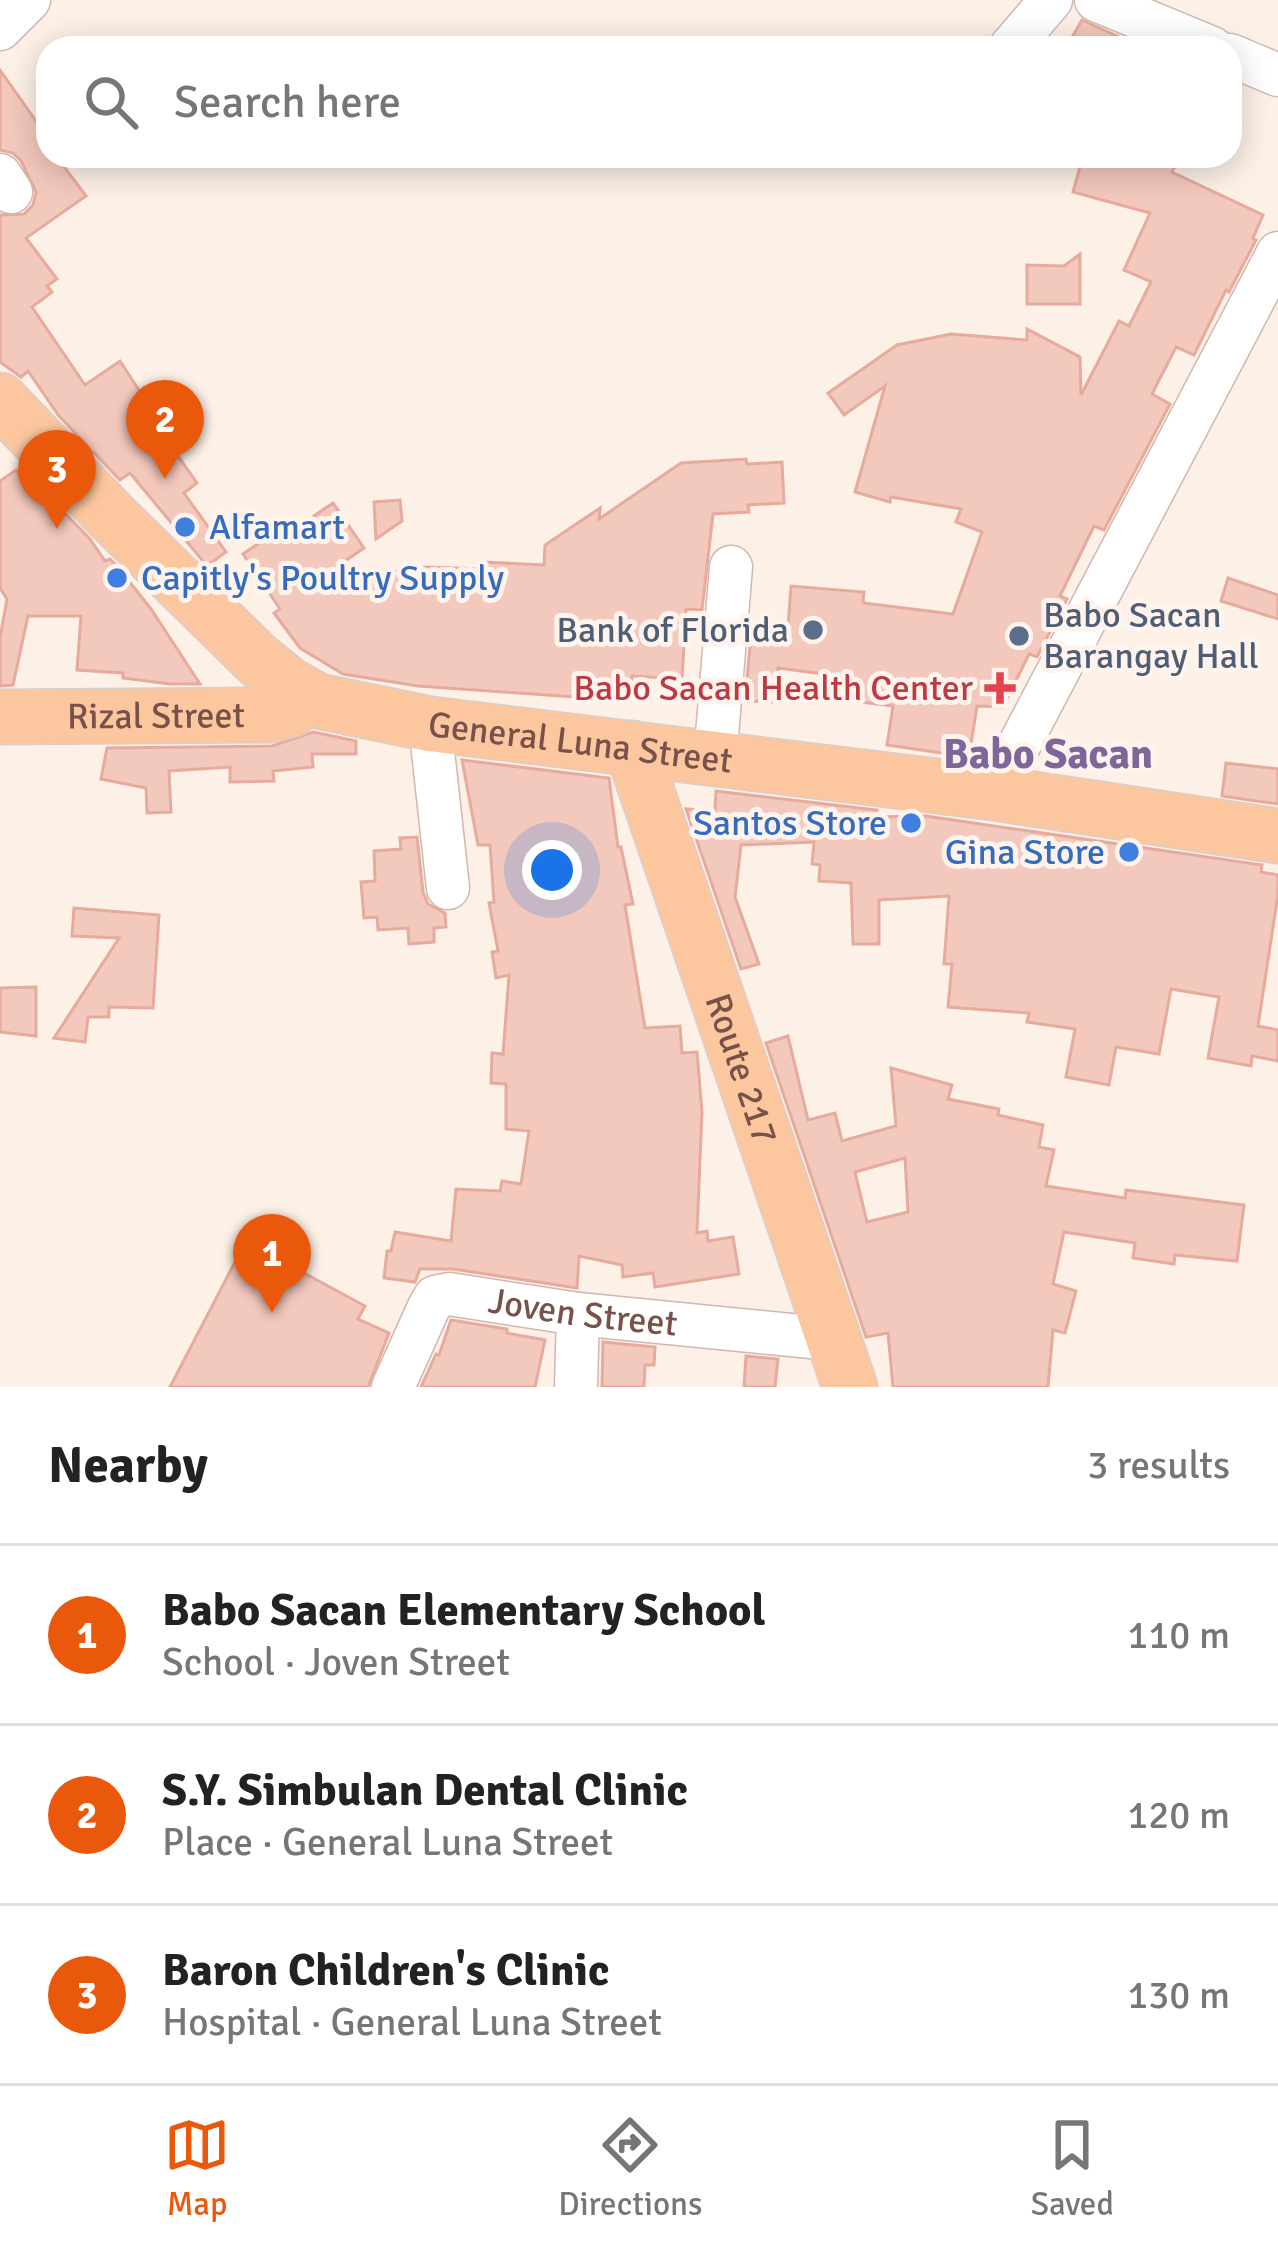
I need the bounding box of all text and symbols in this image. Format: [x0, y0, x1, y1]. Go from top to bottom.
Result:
search box [36, 36, 1242, 168]
icon: search [78, 69, 144, 135]
text: Search here [174, 75, 401, 130]
pin: 2 [126, 380, 204, 479]
pin: 3 [18, 430, 96, 529]
place label: Alfamart [209, 505, 345, 550]
marker: Alfamart [172, 514, 198, 540]
place label: Capitly's Poultry Supply [141, 556, 504, 601]
marker: Capitly's Poultry Supply [104, 565, 130, 591]
place label: Babo Sacan Barangay Hall [1043, 593, 1259, 679]
place label: Bank of Florida [556, 608, 789, 653]
marker: Bank of Florida [800, 617, 826, 643]
marker: Babo Sacan Barangay Hall [1006, 623, 1032, 649]
place label: Babo Sacan Health Center [573, 666, 974, 711]
marker: Babo Sacan Health Center [984, 672, 1016, 704]
street label: Rizal Street [67, 693, 245, 739]
street label: General Luna Street [426, 701, 735, 783]
district label: Babo Sacan [943, 729, 1153, 780]
place label: Santos Store [693, 801, 887, 846]
marker: Santos Store [898, 810, 924, 836]
place label: Gina Store [945, 830, 1105, 875]
marker: Gina Store [1116, 839, 1142, 865]
your location [522, 840, 582, 900]
street label: Route 217 [695, 988, 788, 1150]
pin: 1 [233, 1214, 311, 1313]
street label: Joven Street [485, 1278, 679, 1346]
text: Nearby [48, 1434, 208, 1497]
text: 3 results [1087, 1441, 1230, 1489]
text: Babo Sacan Elementary School [162, 1583, 766, 1638]
text: 1 [76, 1611, 98, 1659]
text: 110 m [1127, 1611, 1230, 1659]
text: School · Joven Street [162, 1638, 510, 1686]
text: S.Y. Simbulan Dental Clinic [162, 1763, 688, 1818]
text: 2 [76, 1791, 98, 1839]
text: 120 m [1127, 1791, 1230, 1839]
text: Place · General Luna Street [162, 1818, 613, 1866]
text: Baron Children's Clinic [162, 1943, 609, 1998]
text: 3 [76, 1971, 98, 2019]
text: 130 m [1127, 1971, 1230, 2019]
text: Hospital · General Luna Street [162, 1998, 662, 2046]
tab: Map [164, 2112, 230, 2225]
tab: Directions [558, 2112, 703, 2225]
tab: Saved [1031, 2112, 1114, 2225]

